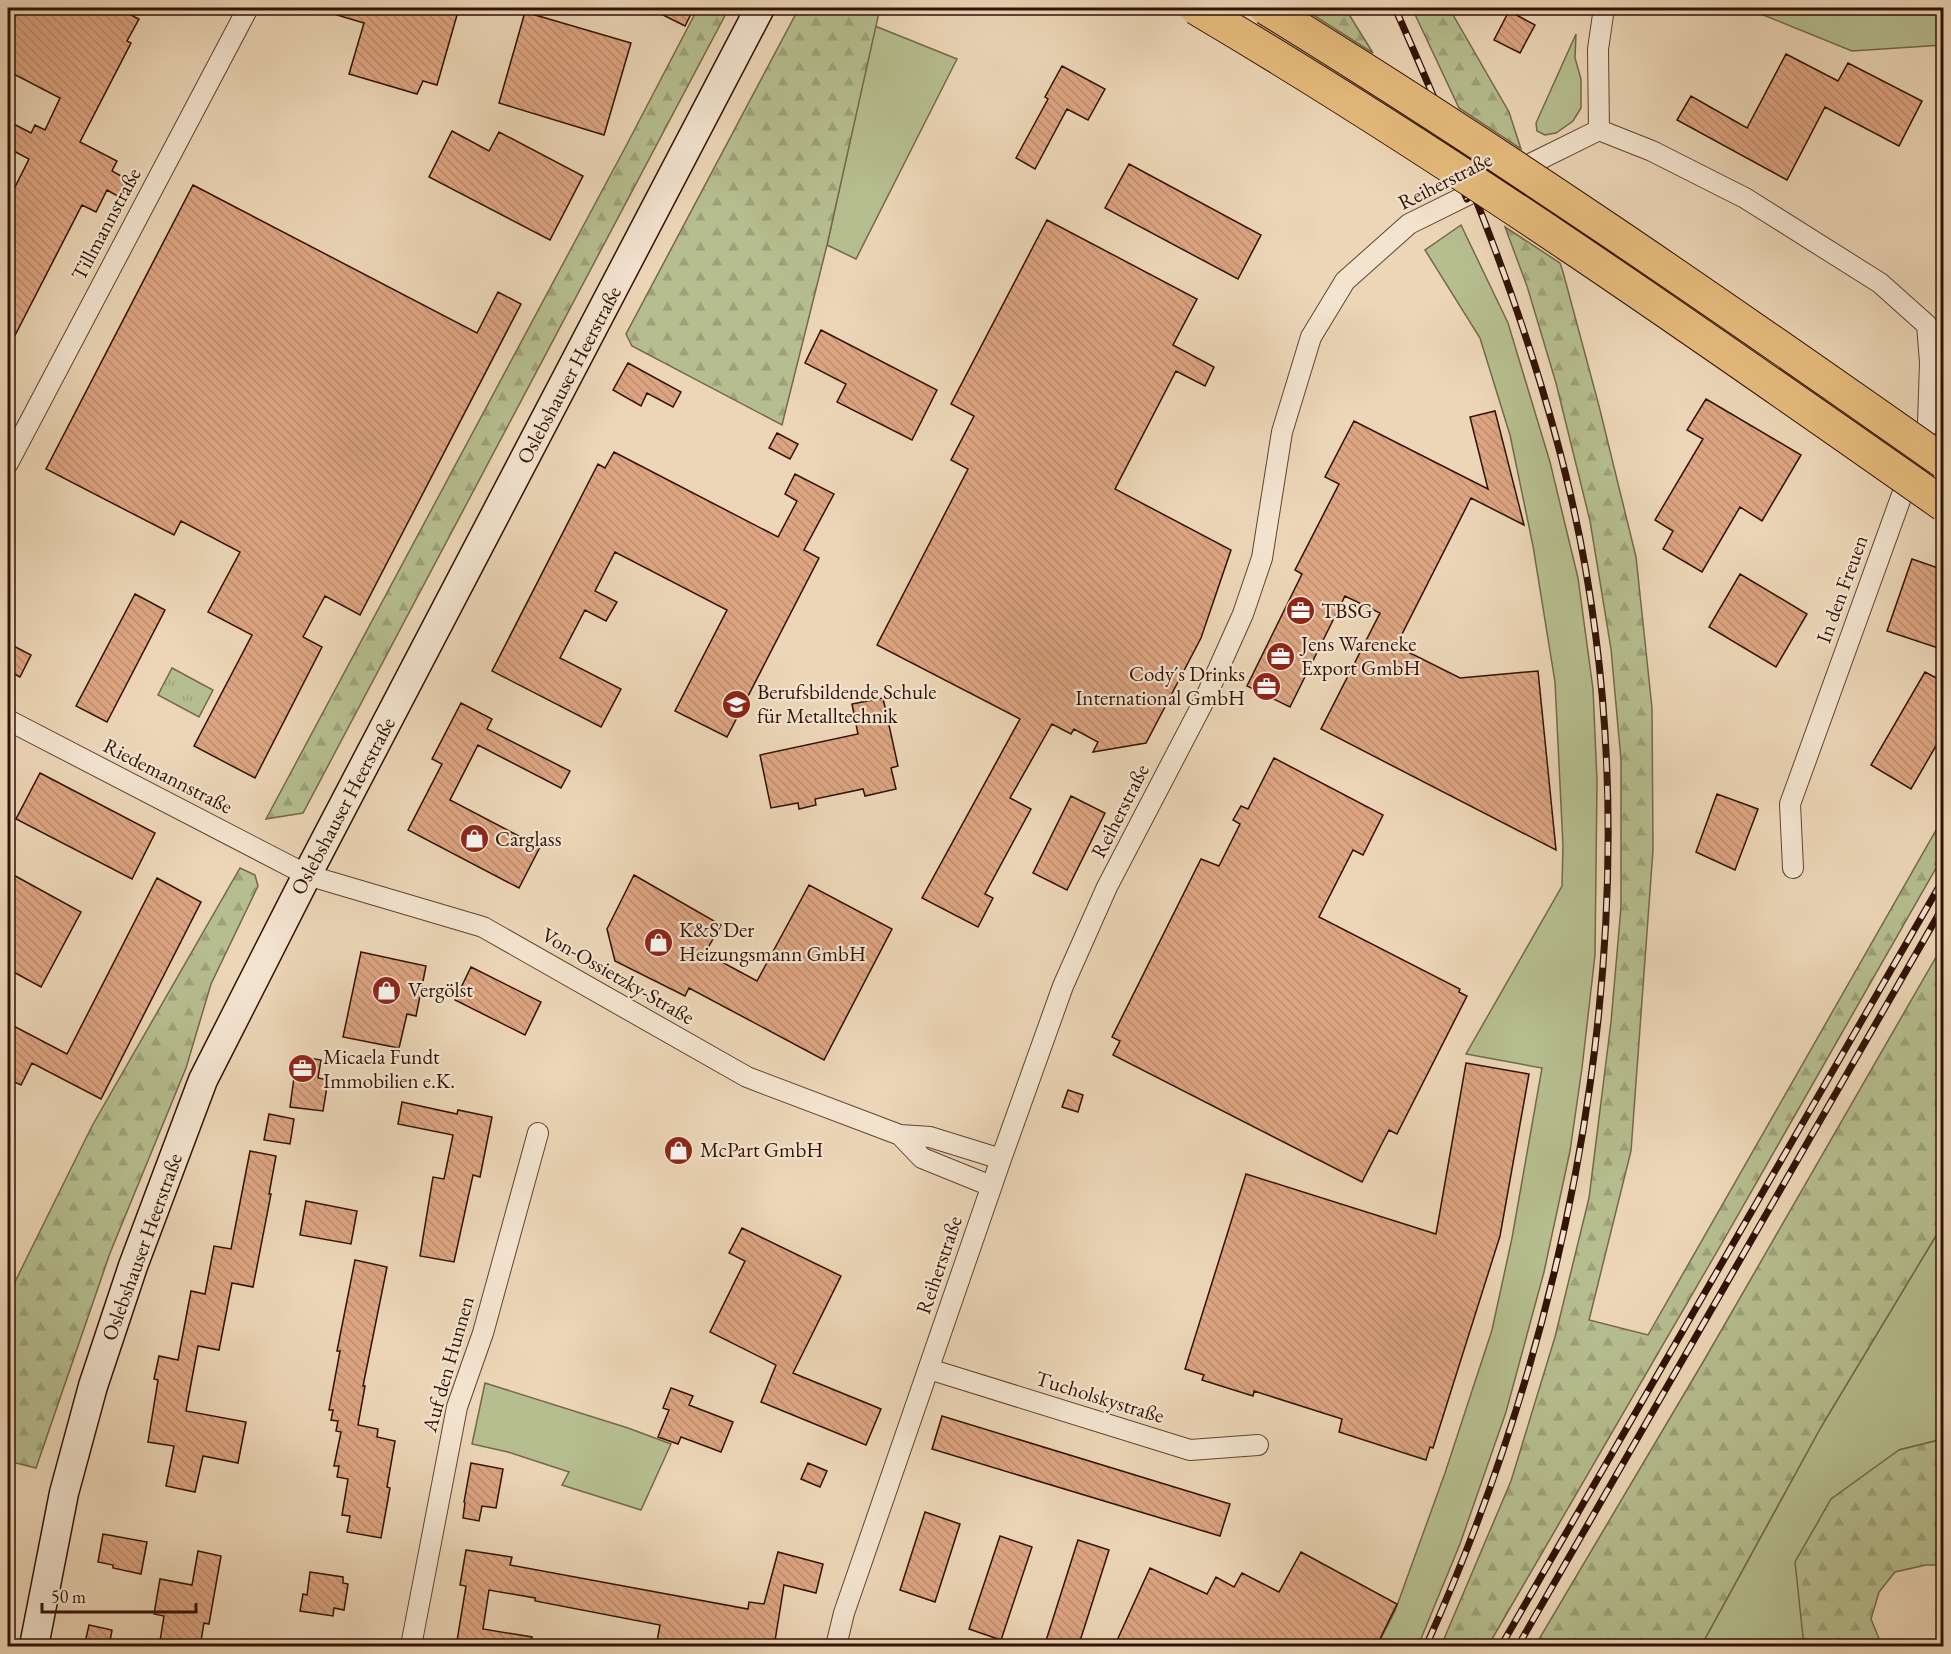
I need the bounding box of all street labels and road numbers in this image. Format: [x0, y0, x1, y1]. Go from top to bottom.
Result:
street label: Reiherstraße [1393, 145, 1496, 216]
street label: Tillmannstraße [65, 163, 147, 285]
street label: Oslebshauser Heerstraße [510, 281, 627, 468]
street label: In den Freuen [1810, 531, 1874, 646]
street label: Oslebshauser Heerstraße [284, 712, 401, 899]
street label: Riedemannstraße [99, 731, 237, 820]
street label: Reiherstraße [1084, 759, 1155, 862]
street label: Von-Ossietzky-Straße [537, 921, 699, 1030]
street label: Oslebshauser Heerstraße [95, 1149, 188, 1344]
street label: Reiherstraße [909, 1212, 968, 1317]
street label: Auf den Hunnen [415, 1293, 480, 1436]
street label: Tucholskystraße [1033, 1364, 1168, 1429]

